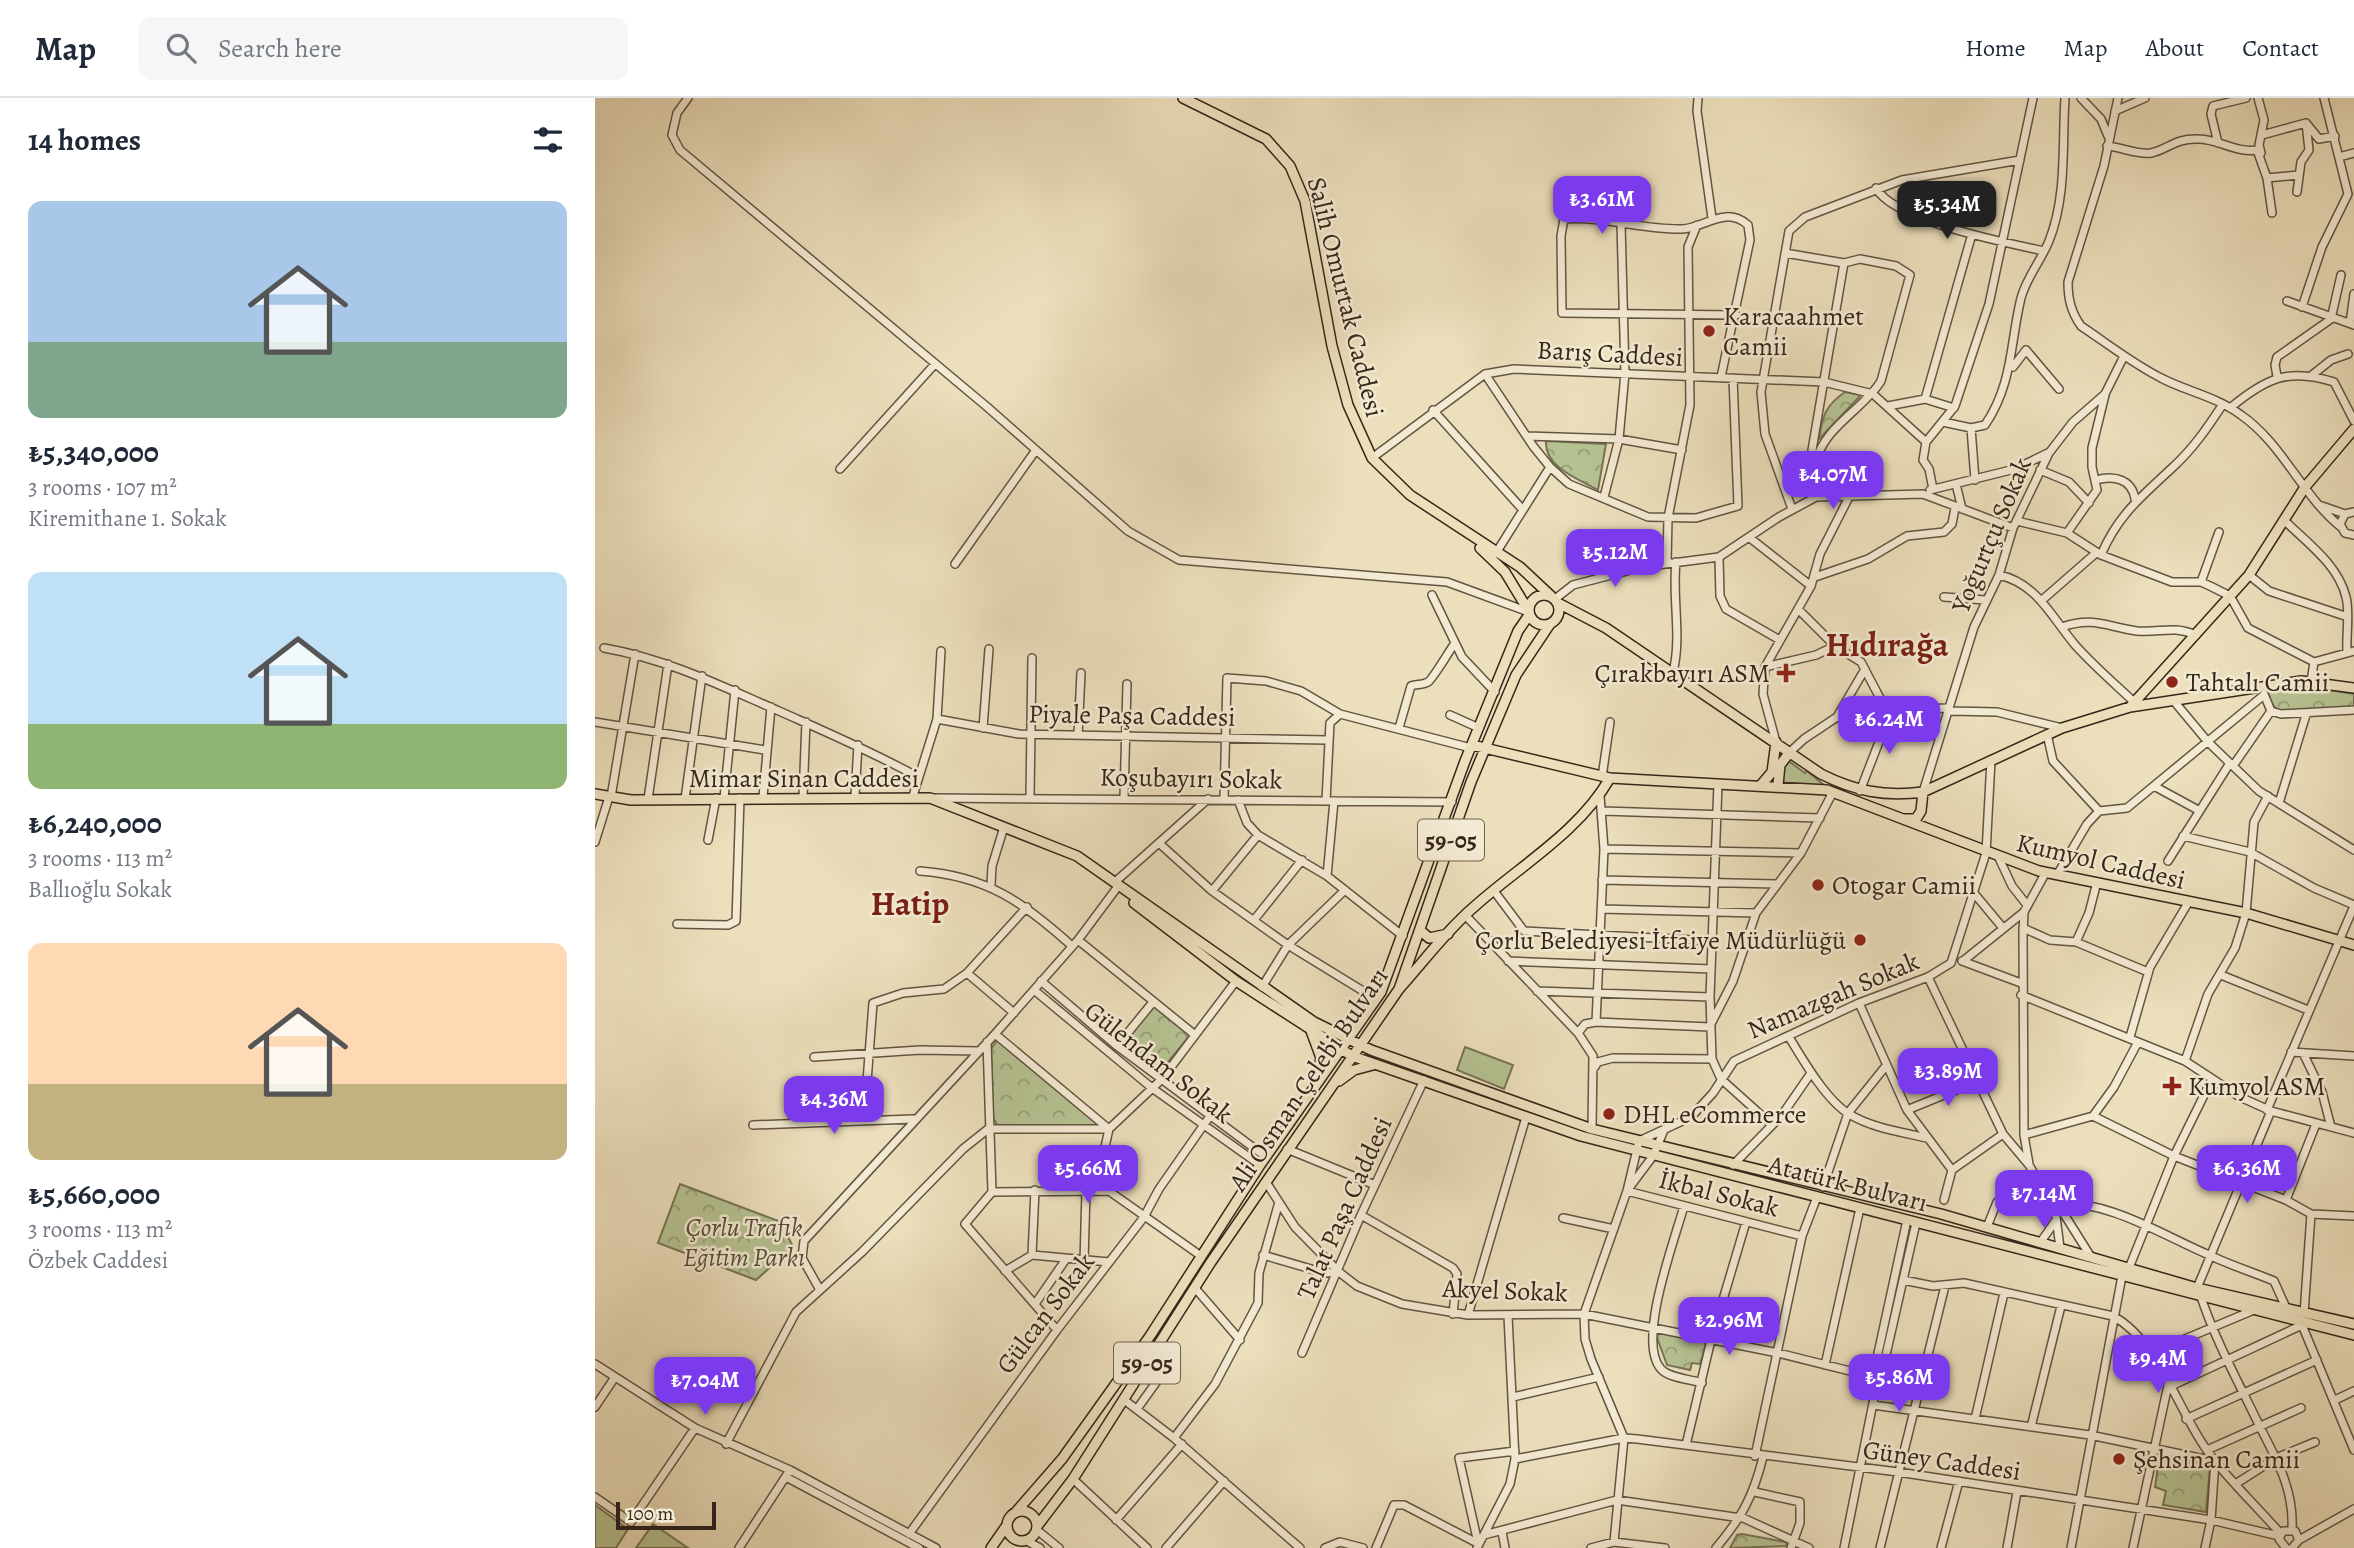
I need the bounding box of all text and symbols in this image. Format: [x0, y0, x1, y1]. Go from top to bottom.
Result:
search box [138, 17, 628, 80]
text: Map [35, 26, 96, 71]
icon: search [162, 29, 200, 67]
text: Search here [218, 31, 342, 66]
text: Home [1965, 32, 2026, 64]
text: Map [2064, 32, 2108, 64]
text: About [2146, 32, 2204, 64]
text: Contact [2242, 32, 2319, 64]
text: 14 homes [28, 120, 141, 160]
icon: filters [529, 121, 567, 159]
street label: Salih Omurtak Caddesi [1299, 173, 1392, 421]
pin: ₺3.61M [1545, 176, 1659, 236]
pin: ₺5.34M [1890, 181, 2004, 241]
text: ₺3.61M [1569, 183, 1635, 214]
text: ₺5.34M [1913, 188, 1981, 219]
icon: home [235, 247, 361, 373]
place label: Karacaahmet Camii [1723, 299, 1864, 364]
marker: Karacaahmet Camii [1701, 323, 1717, 339]
street label: Barış Caddesi [1536, 332, 1684, 375]
text: ₺5,340,000 [28, 432, 159, 472]
pin: ₺4.07M [1776, 452, 1890, 511]
street label: Yoğurtçu Sokak [1943, 452, 2040, 619]
text: ₺4.07M [1798, 458, 1868, 489]
text: 3 rooms · 107 m² [28, 472, 177, 503]
text: Kiremithane 1. Sokak [28, 503, 227, 534]
pin: ₺5.12M [1558, 530, 1672, 589]
text: ₺5.12M [1582, 536, 1648, 567]
icon: home [235, 618, 361, 744]
district label: Hıdırağa [1825, 622, 1949, 667]
place label: Çırakbayırı ASM [1594, 656, 1770, 691]
marker: Çırakbayırı ASM [1776, 663, 1796, 683]
place label: Tahtalı Camii [2186, 665, 2329, 700]
marker: Tahtalı Camii [2164, 674, 2180, 690]
street label: Piyale Paşa Caddesi [1028, 696, 1236, 735]
pin: ₺6.24M [1832, 696, 1946, 756]
text: ₺6.24M [1854, 703, 1924, 734]
street label: Koşubayırı Sokak [1099, 759, 1283, 798]
street label: Mimar Sinan Caddesi [689, 761, 919, 796]
text: ₺6,240,000 [28, 803, 162, 843]
road number: 59-05 [1418, 820, 1484, 860]
street label: Kumyol Caddesi [2013, 825, 2189, 898]
text: 3 rooms · 113 m² [28, 843, 172, 874]
place label: Otogar Camii [1832, 868, 1976, 903]
text: Ballıoğlu Sokak [28, 874, 172, 905]
marker: Otogar Camii [1810, 877, 1826, 893]
district label: Hatip [871, 881, 949, 926]
place label: Çorlu Belediyesi İtfaiye Müdürlüğü [1475, 923, 1847, 958]
marker: Çorlu Belediyesi İtfaiye Müdürlüğü [1852, 932, 1868, 948]
street label: Namazgah Sokak [1742, 943, 1925, 1047]
street label: Ali Osman Çelebi Bulvarı [1220, 961, 1396, 1199]
icon: home [235, 989, 361, 1115]
street label: Gülendam Sokak [1077, 993, 1240, 1132]
pin: ₺3.89M [1891, 1048, 2005, 1108]
text: ₺3.89M [1914, 1055, 1982, 1086]
place label: Kumyol ASM [2188, 1069, 2326, 1104]
pin: ₺4.36M [777, 1076, 891, 1136]
marker: Kumyol ASM [2162, 1076, 2182, 1096]
text: ₺4.36M [800, 1083, 868, 1114]
place label: DHL eCommerce [1623, 1097, 1806, 1132]
marker: DHL eCommerce [1601, 1106, 1617, 1122]
street label: Talat Paşa Caddesi [1288, 1111, 1400, 1305]
pin: ₺5.66M [1031, 1146, 1145, 1205]
pin: ₺6.36M [2190, 1146, 2304, 1205]
street label: Atatürk Bulvarı [1764, 1147, 1931, 1220]
text: ₺5.66M [1054, 1152, 1122, 1183]
text: ₺6.36M [2213, 1152, 2281, 1183]
street label: İkbal Sokak [1655, 1162, 1783, 1225]
pin: ₺7.14M [1987, 1170, 2101, 1230]
text: ₺5,660,000 [28, 1174, 160, 1214]
text: ₺7.14M [2011, 1177, 2077, 1208]
park label: Çorlu Trafik Eğitim Parkı [683, 1210, 805, 1275]
text: 3 rooms · 113 m² [28, 1214, 172, 1245]
text: Özbek Caddesi [28, 1245, 168, 1276]
street label: Gülcan Sokak [988, 1246, 1102, 1381]
street label: Akyel Sokak [1441, 1271, 1568, 1310]
pin: ₺2.96M [1672, 1298, 1786, 1357]
text: ₺2.96M [1694, 1304, 1764, 1335]
pin: ₺9.4M [2109, 1336, 2207, 1395]
text: ₺9.4M [2129, 1342, 2187, 1373]
road number: 59-05 [1114, 1343, 1180, 1384]
pin: ₺5.86M [1842, 1354, 1956, 1414]
pin: ₺7.04M [648, 1358, 762, 1417]
text: ₺5.86M [1865, 1361, 1933, 1392]
text: ₺7.04M [670, 1364, 740, 1395]
street label: Güney Caddesi [1861, 1432, 2023, 1489]
place label: Şehsinan Camii [2133, 1442, 2300, 1477]
marker: Şehsinan Camii [2111, 1451, 2127, 1467]
scale bar [616, 1499, 716, 1531]
text: 100 m [627, 1501, 673, 1527]

